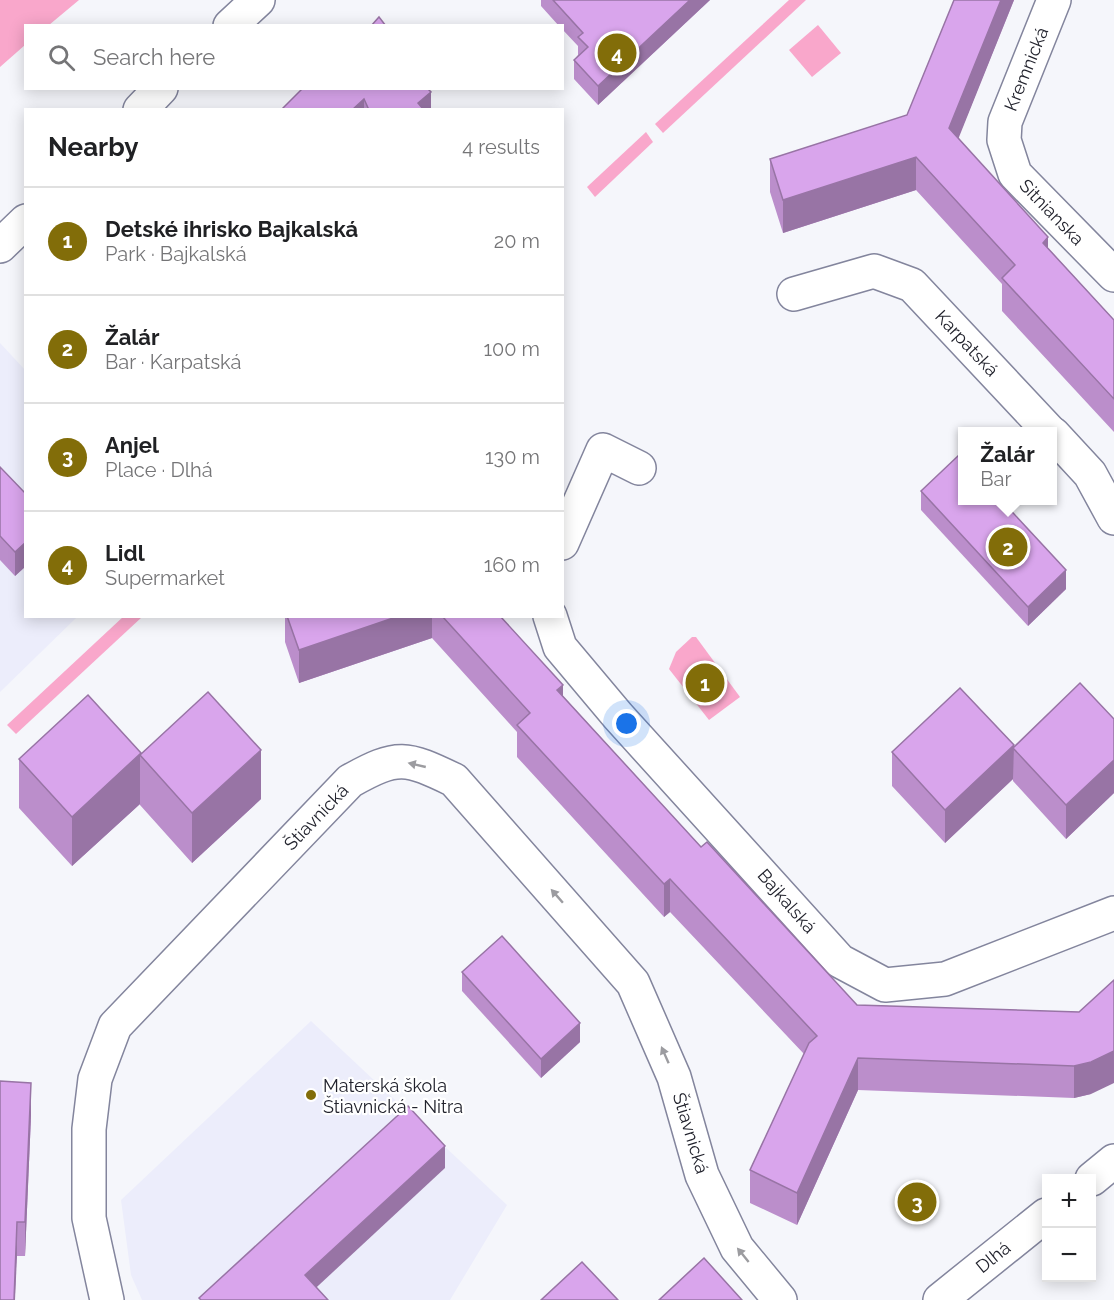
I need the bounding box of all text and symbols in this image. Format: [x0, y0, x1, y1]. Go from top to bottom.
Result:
search box [24, 24, 564, 90]
street label: Kremnická [1000, 24, 1052, 114]
pin: 4 [598, 31, 636, 76]
icon: search [45, 41, 78, 74]
text: Search here [93, 44, 215, 70]
text: Nearby [48, 132, 138, 162]
text: 4 results [462, 135, 540, 159]
street label: Sitnianska [1015, 175, 1089, 249]
text: Detské ihrisko Bajkalská [105, 216, 358, 242]
text: 1 [63, 229, 72, 253]
text: 20 m [494, 229, 540, 253]
text: Park · Bajkalská [105, 242, 247, 266]
street label: Karpatská [931, 306, 1003, 380]
text: Žalár [105, 324, 160, 350]
text: 2 [62, 337, 73, 361]
text: 100 m [483, 337, 540, 361]
text: Bar · Karpatská [105, 350, 242, 374]
popup [958, 427, 1057, 505]
text: Anjel [105, 432, 159, 458]
text: Žalár [980, 441, 1035, 467]
text: 3 [62, 445, 73, 469]
text: 130 m [485, 445, 540, 469]
text: Place · Dlhá [105, 458, 213, 482]
text: Bar [980, 467, 1012, 491]
pin: 2 [988, 524, 1028, 570]
text: Lidl [105, 540, 145, 566]
text: 4 [62, 553, 73, 577]
text: 160 m [484, 553, 540, 577]
text: Supermarket [105, 566, 225, 590]
pin: 1 [686, 660, 724, 706]
your location [612, 709, 641, 738]
one-way arrow [408, 759, 426, 769]
street label: Štiavnická [279, 779, 353, 854]
street label: Bajkalská [753, 865, 821, 937]
one-way arrow [550, 888, 564, 903]
one-way arrow [659, 1046, 669, 1064]
place label: Materská škola Štiavnická - Nitra [323, 1075, 463, 1117]
marker: Materská škola Štiavnická - Nitra [304, 1088, 318, 1102]
street label: Štiavnická [669, 1090, 714, 1176]
map controls [1042, 1174, 1096, 1282]
button: + [1042, 1174, 1096, 1228]
pin: 3 [898, 1180, 936, 1224]
button: − [1042, 1228, 1096, 1282]
street label: Dlhá [972, 1237, 1014, 1277]
one-way arrow [737, 1248, 750, 1263]

